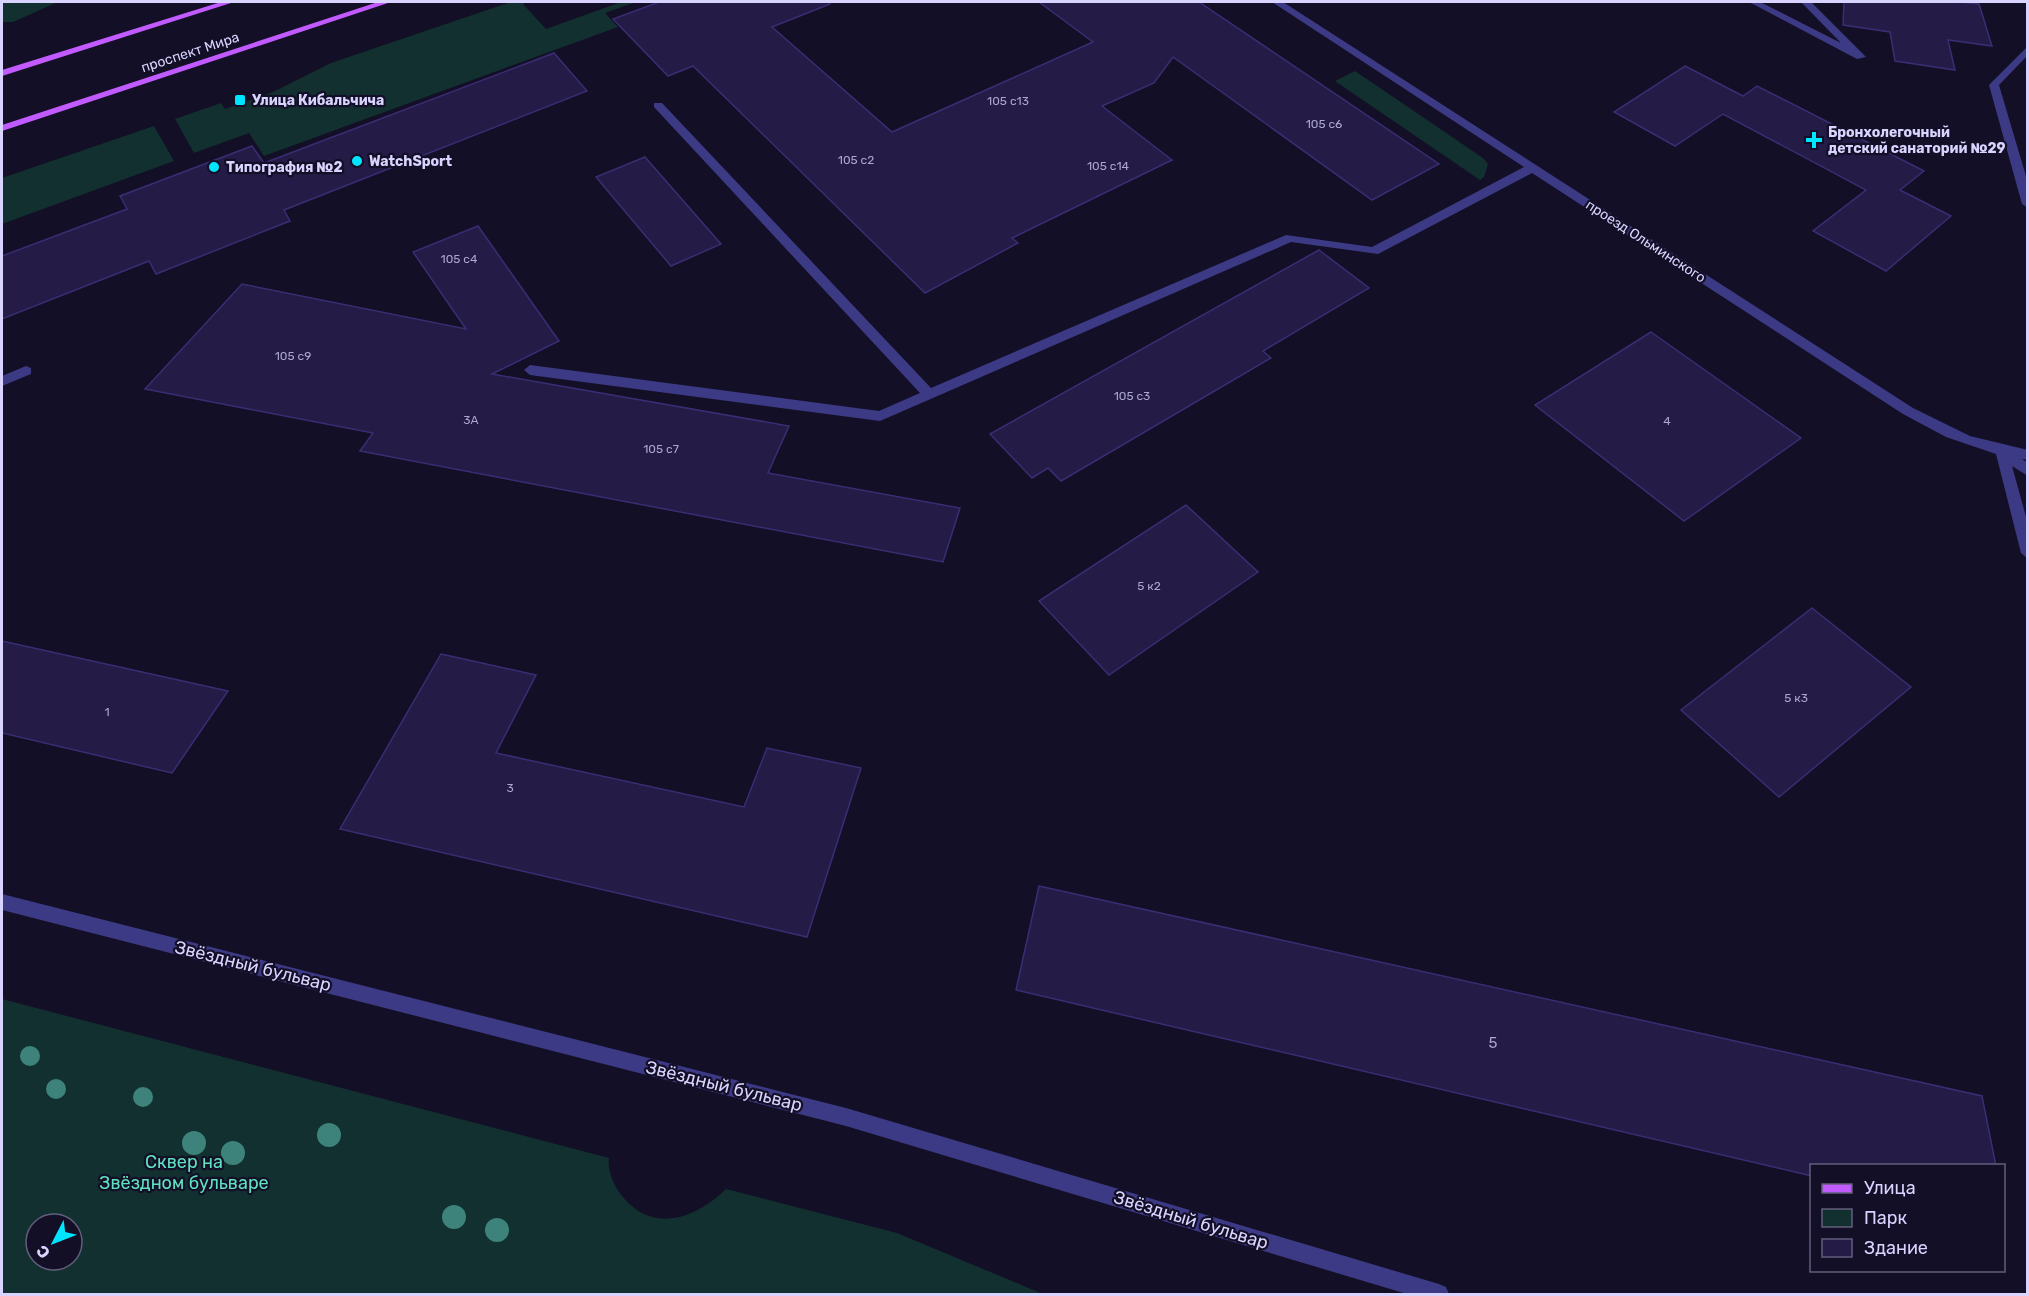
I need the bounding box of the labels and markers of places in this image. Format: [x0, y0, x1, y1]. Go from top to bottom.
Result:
place label: Улица Кибальчича [252, 92, 384, 109]
marker: Улица Кибальчича [233, 93, 247, 107]
place label: Бронхолегочный детский санаторий №29 [1828, 124, 2006, 157]
marker: Бронхолегочный детский санаторий №29 [1805, 131, 1823, 149]
place label: WatchSport [369, 153, 452, 170]
marker: WatchSport [350, 154, 364, 168]
place label: Типография №2 [226, 159, 343, 176]
marker: Типография №2 [207, 160, 221, 174]

